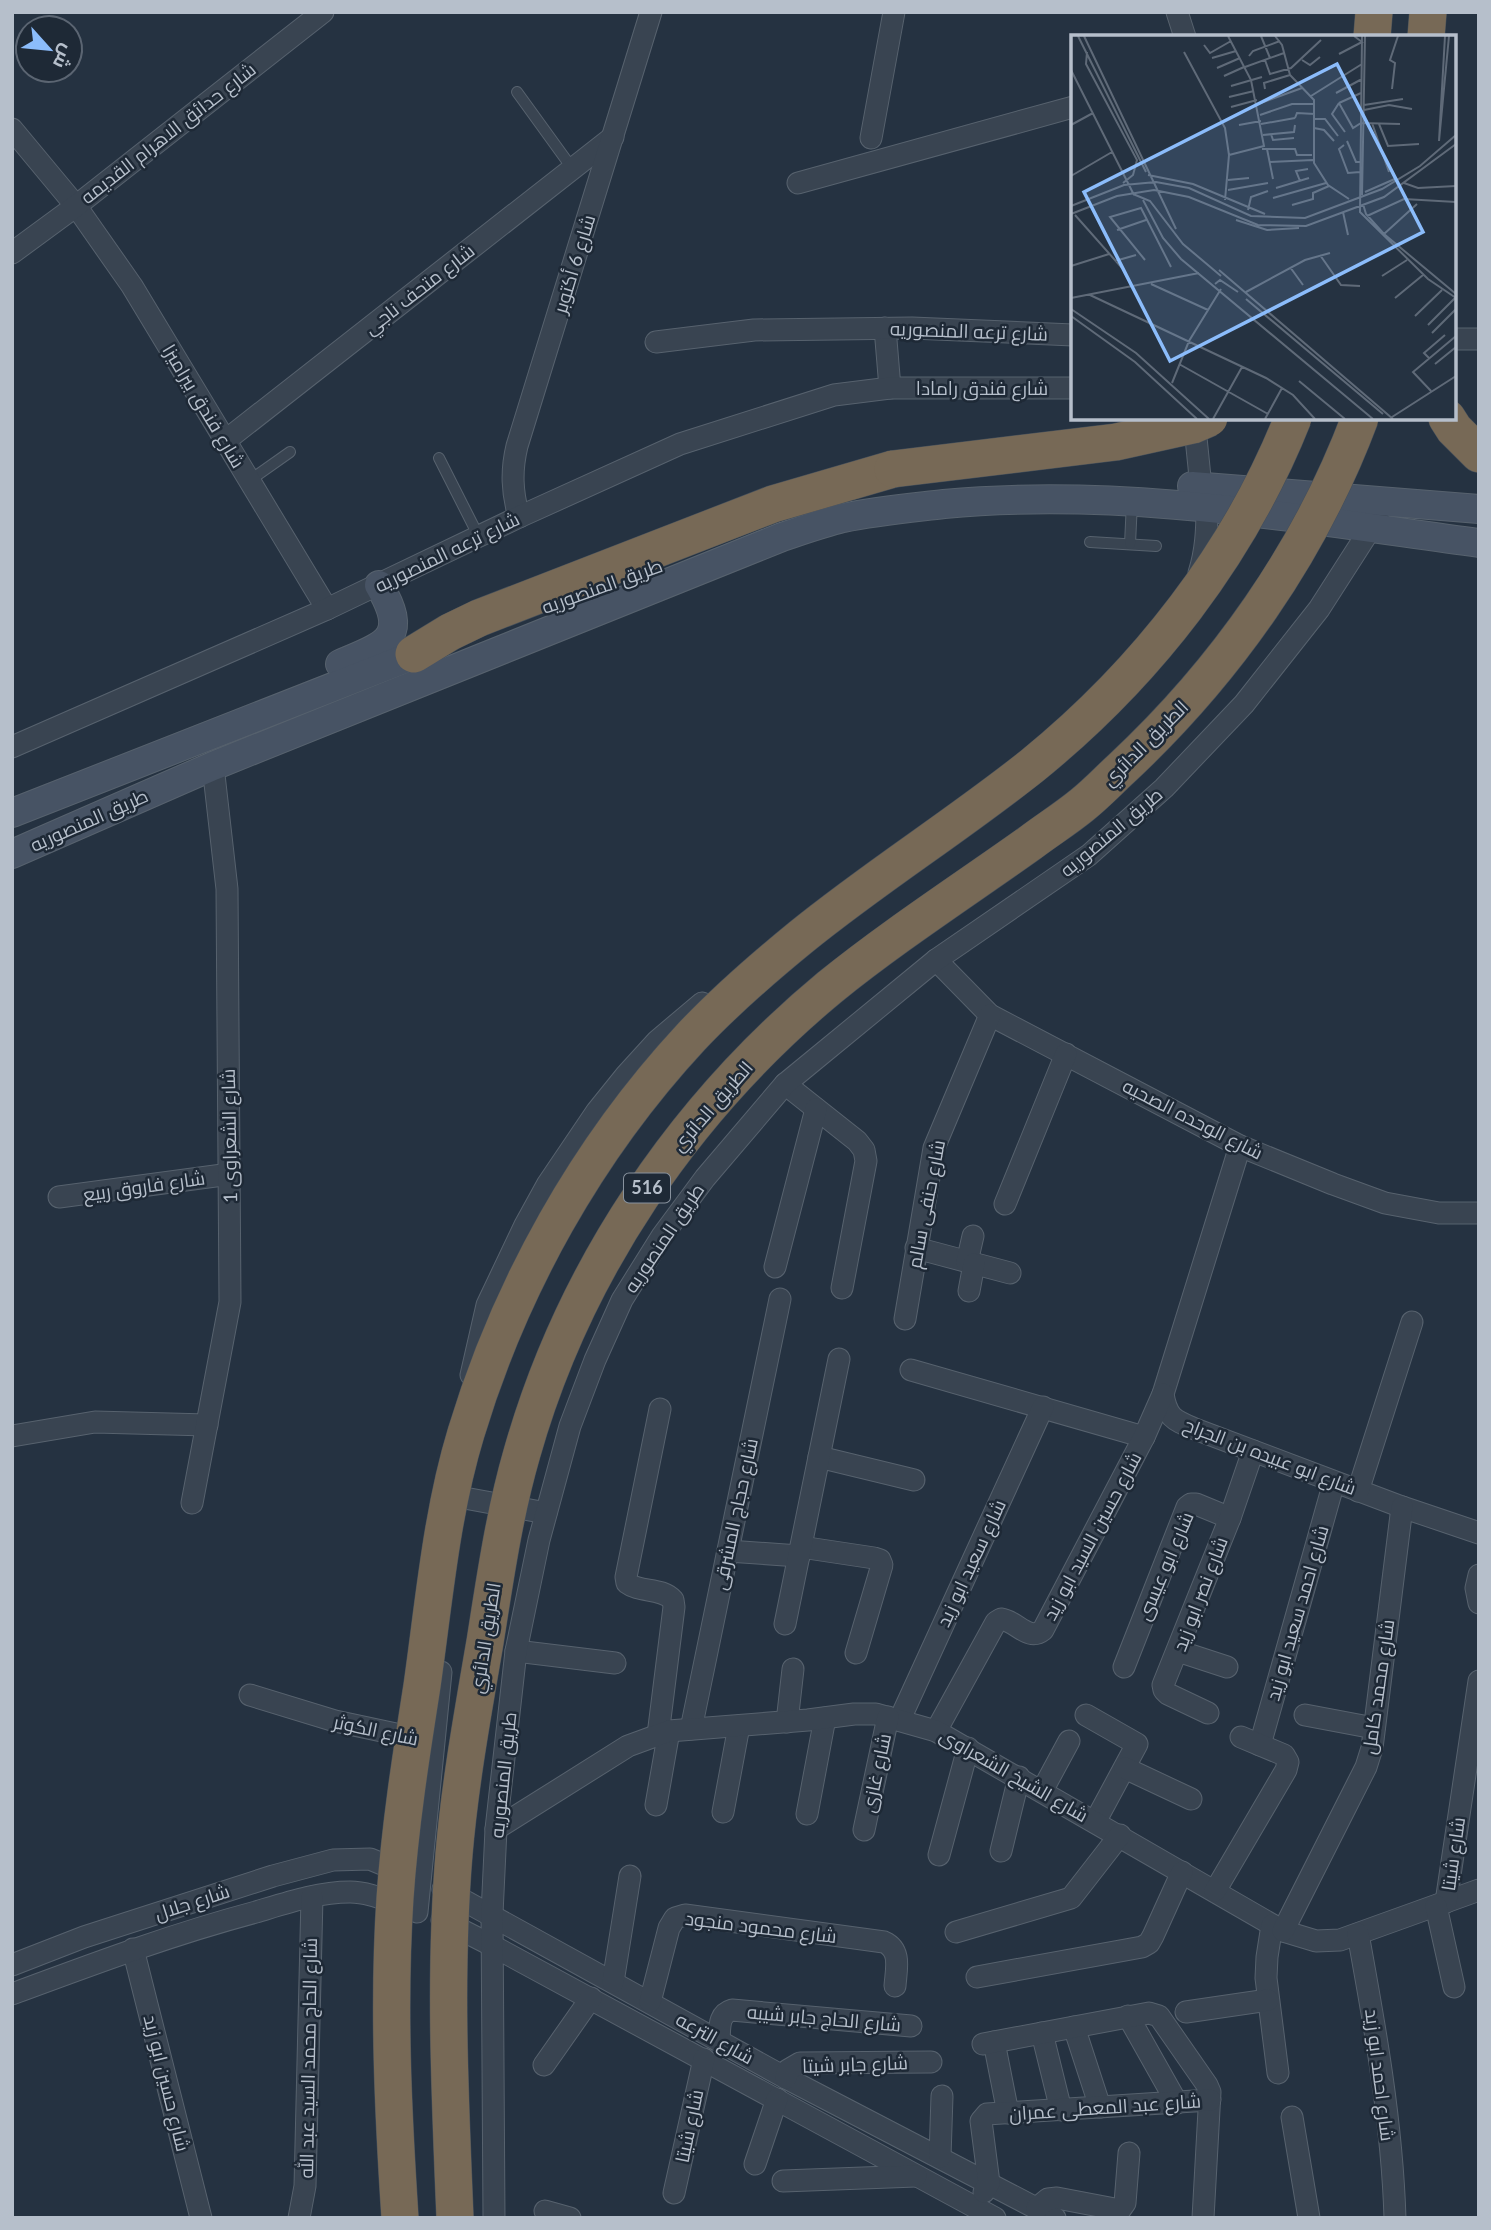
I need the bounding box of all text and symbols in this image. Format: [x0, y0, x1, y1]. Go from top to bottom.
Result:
north arrow [14, 14, 84, 84]
inset map [1071, 35, 1456, 420]
text: ش [48, 40, 80, 73]
street label: شارع حدائق الاهرام القديمه [76, 57, 262, 211]
street label: شارع 6 أكتوبر [547, 212, 602, 318]
street label: شارع متحف ناجي [359, 238, 481, 342]
street label: شارع ترعه المنصوريه [890, 316, 1048, 348]
street label: شارع فندق بيراميزا [156, 340, 250, 473]
street label: شارع فندق رامادا [916, 376, 1048, 402]
street label: شارع ترعه المنصوريه [371, 507, 524, 599]
street label: طريق المنصوريه [538, 553, 666, 620]
street label: الطريق الدائري [1097, 695, 1195, 793]
street label: طريق المنصوريه [1055, 782, 1168, 883]
street label: طريق المنصوريه [26, 783, 152, 858]
street label: الطريق الدائري [666, 1056, 760, 1158]
street label: شارع الشعراوى 1 [216, 1069, 244, 1203]
street label: شارع الوحده الصحيه [1118, 1073, 1267, 1166]
street label: شارع حنفى سالم [902, 1138, 952, 1271]
street label: شارع فاروق ربيع [81, 1166, 207, 1208]
road number: 516 [624, 1174, 670, 1203]
street label: طريق المنصوريه [619, 1179, 710, 1298]
street label: شارع ابو عبيده بن الجراح [1180, 1412, 1360, 1502]
street label: شارع حجاج المشرقى [707, 1436, 765, 1593]
street label: شارع حسين السيد ابو زيد [1037, 1448, 1148, 1625]
street label: شارع سعيد ابو زيد [931, 1495, 1013, 1631]
street label: شارع ابو عيسى [1131, 1508, 1201, 1625]
street label: شارع احمد سعيد ابو زيد [1260, 1523, 1335, 1704]
street label: شارع نصر ابو زيد [1167, 1533, 1235, 1655]
street label: الطريق الدائري [464, 1581, 509, 1696]
street label: شارع محمد كامل [1357, 1618, 1401, 1756]
street label: شارع الكوثر [330, 1709, 421, 1753]
street label: طريق المنصوريه [484, 1711, 523, 1839]
street label: شارع الشيخ الشعراوى [934, 1723, 1093, 1829]
street label: شارع غازى [856, 1731, 898, 1815]
street label: شارع شيتا [1436, 1816, 1472, 1893]
street label: شارع جلال [151, 1879, 233, 1927]
street label: شارع محمود منجود [684, 1906, 838, 1950]
street label: شارع الحاج محمد السيد عبد الله [294, 1937, 324, 2179]
street label: شارع الحاج جابر شيبه [746, 1999, 902, 2039]
street label: شارع الترعه [671, 2007, 758, 2071]
street label: شارع احمد ابو زيد [1358, 2008, 1400, 2143]
street label: شارع حسين ابو زيد [136, 2012, 196, 2154]
street label: شارع جابر شيتا [802, 2050, 908, 2080]
street label: شارع شيتا [670, 2087, 710, 2165]
street label: شارع عبد المعطى عمران [1008, 2088, 1202, 2128]

